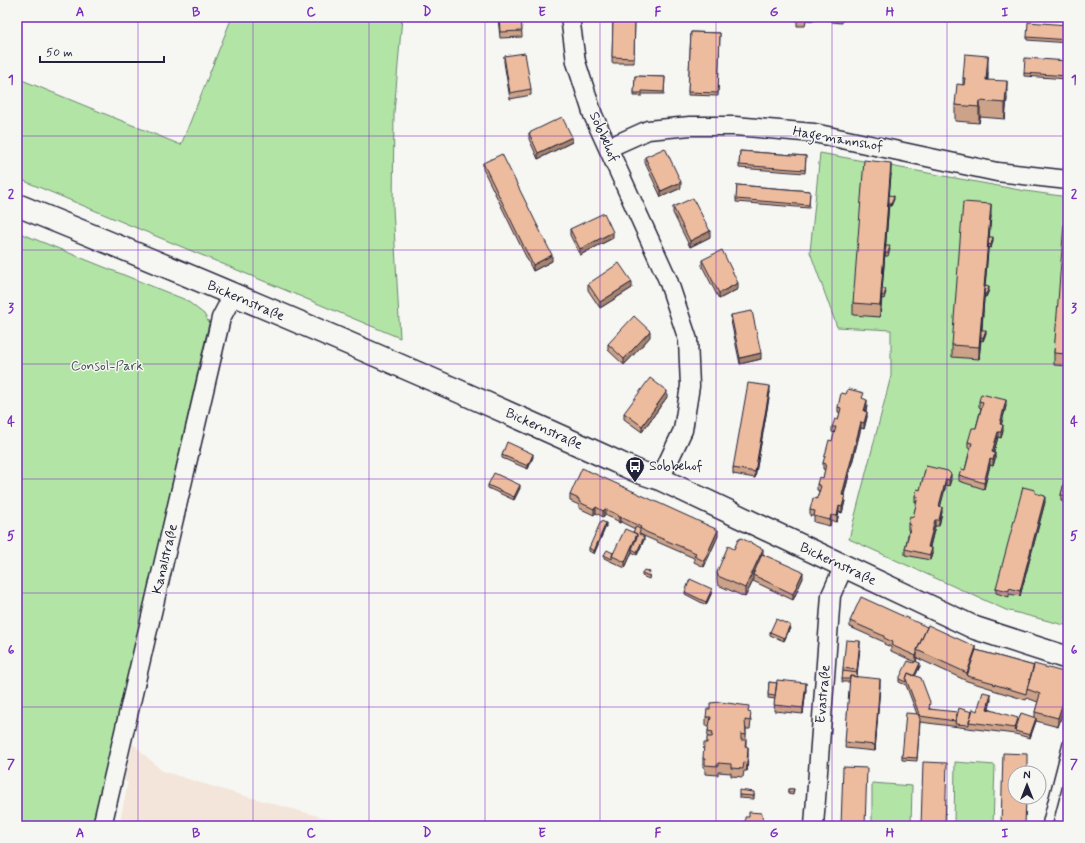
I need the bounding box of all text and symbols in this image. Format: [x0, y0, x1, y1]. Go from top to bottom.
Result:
text: A [76, 4, 84, 21]
text: B [192, 4, 201, 21]
text: C [306, 4, 316, 21]
text: D [423, 4, 432, 21]
text: E [538, 4, 546, 21]
text: F [655, 4, 662, 21]
text: G [770, 4, 779, 21]
text: H [886, 4, 895, 21]
text: I [1002, 4, 1009, 21]
scale bar [40, 38, 164, 64]
text: 50 m [46, 45, 73, 61]
text: 1 [8, 72, 14, 89]
text: 1 [1071, 72, 1077, 89]
street label: Sobbehof [585, 109, 623, 165]
street label: Hagemannshof [791, 122, 885, 158]
text: 2 [8, 186, 15, 203]
text: 2 [1071, 186, 1078, 203]
street label: Bickernstraße [205, 277, 288, 325]
text: 3 [8, 300, 14, 317]
text: 3 [1071, 300, 1077, 317]
park label: Consol-Park [71, 357, 143, 375]
street label: Bickernstraße [503, 404, 585, 454]
text: 4 [7, 414, 15, 431]
text: 4 [1070, 414, 1078, 431]
bus stop icon: Sobbehof [624, 455, 646, 483]
place label: Sobbehof [649, 457, 703, 475]
street label: Kanalstraße [148, 522, 182, 596]
text: 5 [7, 528, 15, 545]
text: 5 [1070, 528, 1078, 545]
street label: Bickernstraße [797, 538, 879, 590]
text: 6 [8, 642, 15, 659]
text: 6 [1071, 642, 1078, 659]
street label: Evastraße [811, 664, 835, 724]
text: 7 [7, 756, 15, 773]
text: 7 [1070, 756, 1078, 773]
north arrow [1007, 765, 1047, 805]
text: N [1023, 769, 1031, 783]
text: A [76, 825, 84, 842]
text: B [192, 825, 201, 842]
text: C [306, 825, 316, 842]
text: D [423, 825, 432, 842]
text: E [538, 825, 546, 842]
text: F [655, 825, 662, 842]
text: G [770, 825, 779, 842]
text: H [886, 825, 895, 842]
text: I [1002, 825, 1009, 842]

